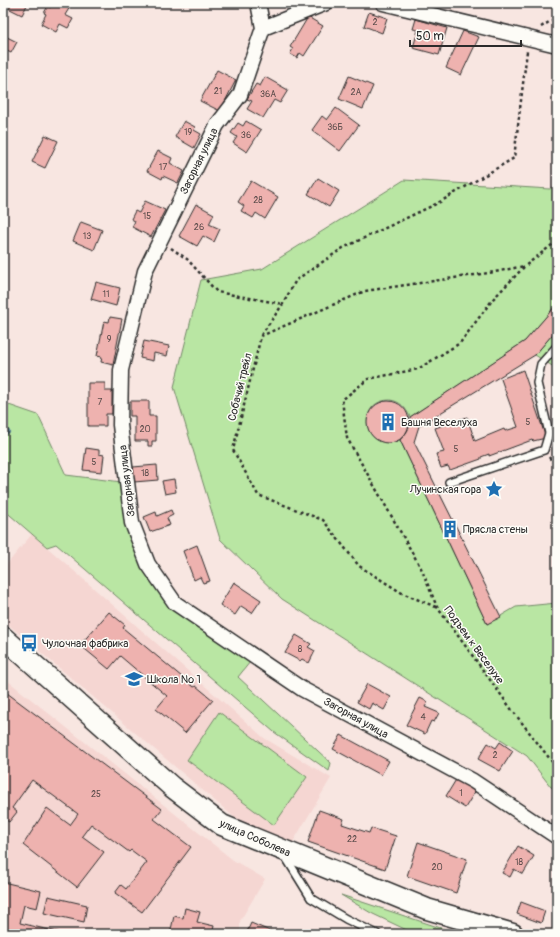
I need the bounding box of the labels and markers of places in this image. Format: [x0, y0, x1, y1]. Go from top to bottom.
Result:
building icon: Башня Веселуха [378, 412, 398, 432]
place label: Башня Веселуха [401, 416, 477, 429]
place icon: Лучинская гора [484, 479, 504, 499]
place label: Лучинская гора [409, 483, 481, 496]
building icon: Прясла стены [440, 519, 460, 539]
place label: Прясла стены [463, 523, 528, 536]
bus stop icon: Чулочная фабрика [19, 633, 39, 653]
place label: Чулочная фабрика [42, 637, 128, 650]
school or university icon: Школа № 1 [124, 669, 144, 689]
place label: Школа № 1 [147, 673, 201, 686]

